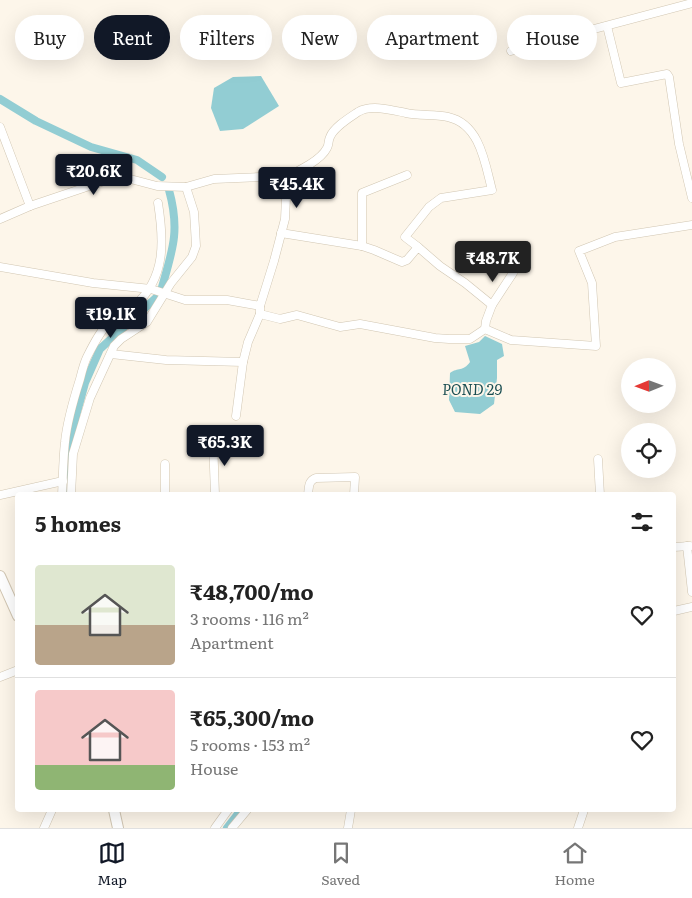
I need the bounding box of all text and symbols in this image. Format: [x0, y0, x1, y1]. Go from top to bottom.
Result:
chip: Buy [15, 15, 84, 60]
chip: Rent [94, 15, 170, 60]
chip: Filters [180, 15, 272, 60]
chip: New [282, 15, 357, 60]
chip: Apartment [367, 15, 497, 60]
chip: House [507, 15, 597, 60]
pin: ₹20.6K [53, 154, 135, 196]
text: ₹20.6K [66, 158, 122, 182]
pin: ₹45.4K [256, 166, 338, 209]
text: ₹45.4K [269, 171, 325, 195]
pin: ₹48.7K [452, 240, 534, 283]
text: ₹48.7K [466, 245, 520, 269]
pin: ₹19.1K [70, 296, 152, 339]
text: ₹19.1K [86, 301, 136, 325]
north arrow [621, 358, 676, 412]
map controls [621, 358, 676, 478]
water label: POND 29 [442, 377, 502, 400]
button: locate [621, 423, 676, 478]
pin: ₹65.3K [184, 424, 266, 467]
text: ₹65.3K [198, 429, 252, 453]
text: 5 homes [35, 507, 121, 538]
icon: filters [628, 508, 656, 536]
text: ₹48,700/mo [190, 575, 314, 606]
icon: home [75, 585, 135, 645]
icon: heart [628, 601, 656, 629]
text: 3 rooms · 116 m² [190, 606, 309, 630]
text: Apartment [190, 630, 274, 654]
text: ₹65,300/mo [190, 701, 314, 732]
icon: home [75, 710, 135, 770]
icon: heart [628, 726, 656, 754]
text: 5 rooms · 153 m² [190, 732, 310, 756]
text: House [190, 756, 238, 780]
tab: Map [97, 839, 127, 889]
tab: Saved [321, 839, 360, 889]
tab: Home [554, 839, 595, 889]

